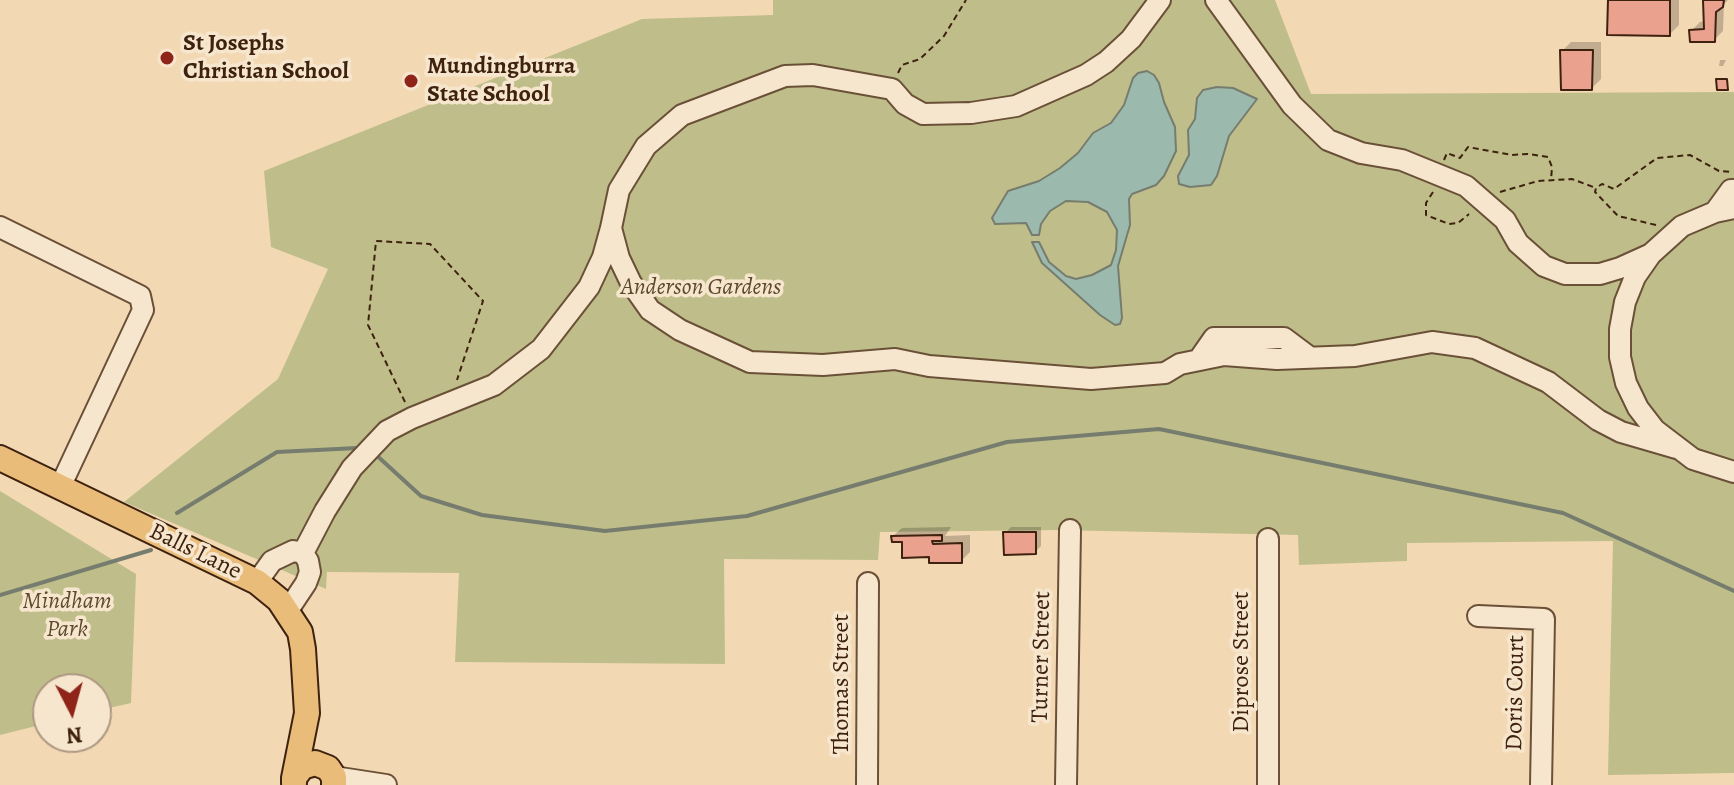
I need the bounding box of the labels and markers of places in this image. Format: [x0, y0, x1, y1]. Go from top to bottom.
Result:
place label: St Josephs Christian School [183, 30, 349, 86]
marker: St Josephs Christian School [158, 49, 176, 67]
place label: Mundingburra State School [427, 53, 576, 109]
marker: Mundingburra State School [402, 72, 420, 90]

